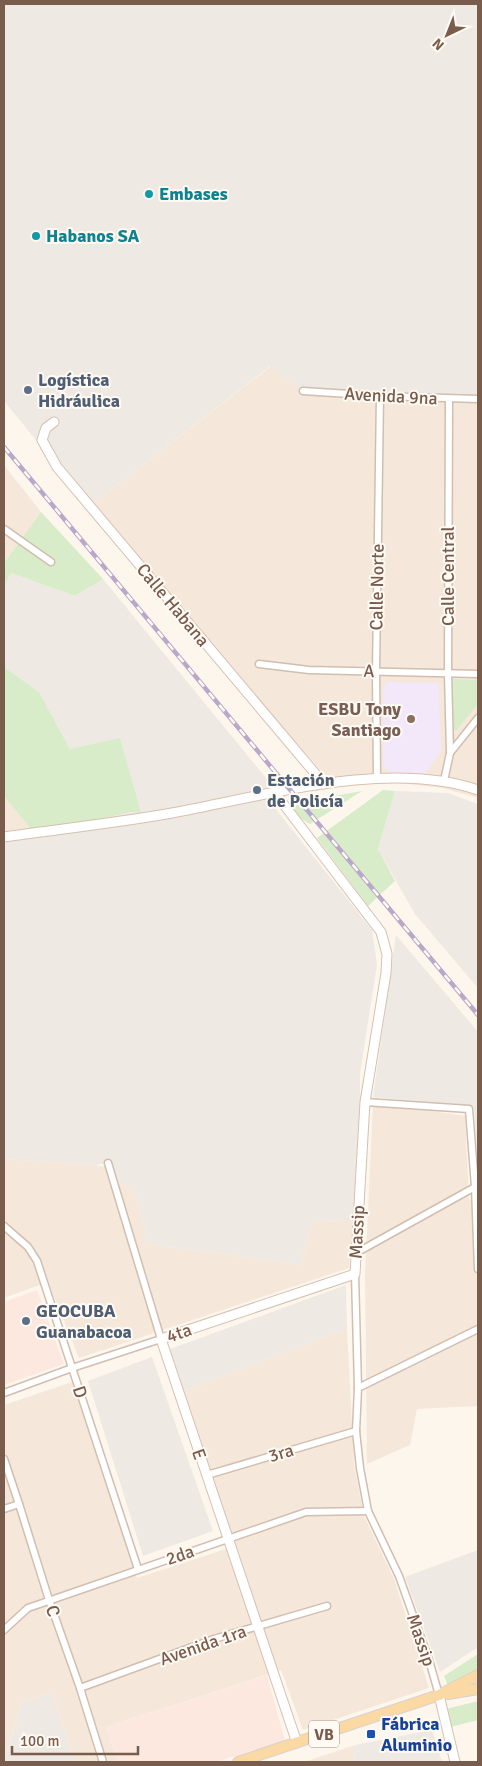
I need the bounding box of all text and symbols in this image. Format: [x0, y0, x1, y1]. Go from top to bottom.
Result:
north arrow [422, 10, 472, 60]
text: N [429, 35, 448, 54]
place label: Embases [159, 183, 228, 205]
marker: Embases [143, 188, 155, 200]
place label: Habanos SA [46, 225, 140, 247]
marker: Habanos SA [30, 230, 42, 242]
place label: Logística Hidráulica [38, 369, 120, 412]
street label: Avenida 9na [344, 383, 438, 409]
marker: Logística Hidráulica [22, 384, 34, 396]
street label: Calle Central [437, 526, 459, 626]
street label: Calle Norte [365, 543, 389, 631]
street label: Calle Habana [132, 559, 214, 651]
street label: A [363, 660, 375, 682]
place label: ESBU Tony Santiago [318, 698, 401, 741]
marker: ESBU Tony Santiago [405, 713, 417, 725]
place label: Estación de Policía [267, 769, 343, 812]
marker: Estación de Policía [251, 784, 263, 796]
street label: Massip [345, 1205, 369, 1259]
place label: GEOCUBA Guanabacoa [36, 1300, 132, 1343]
marker: GEOCUBA Guanabacoa [20, 1315, 32, 1327]
street label: 4ta [164, 1319, 194, 1347]
street label: D [68, 1383, 92, 1401]
street label: 3ra [266, 1439, 296, 1467]
street label: E [187, 1446, 211, 1462]
street label: 2da [163, 1540, 197, 1570]
street label: C [41, 1602, 65, 1620]
street label: Massip [402, 1611, 440, 1669]
street label: Avenida 1ra [157, 1620, 249, 1670]
place label: Fábrica Aluminio [381, 1713, 452, 1756]
road number: VB [309, 1720, 339, 1748]
scale bar [12, 1724, 139, 1756]
marker: Fábrica Aluminio [365, 1728, 377, 1740]
text: 100 m [20, 1732, 60, 1750]

